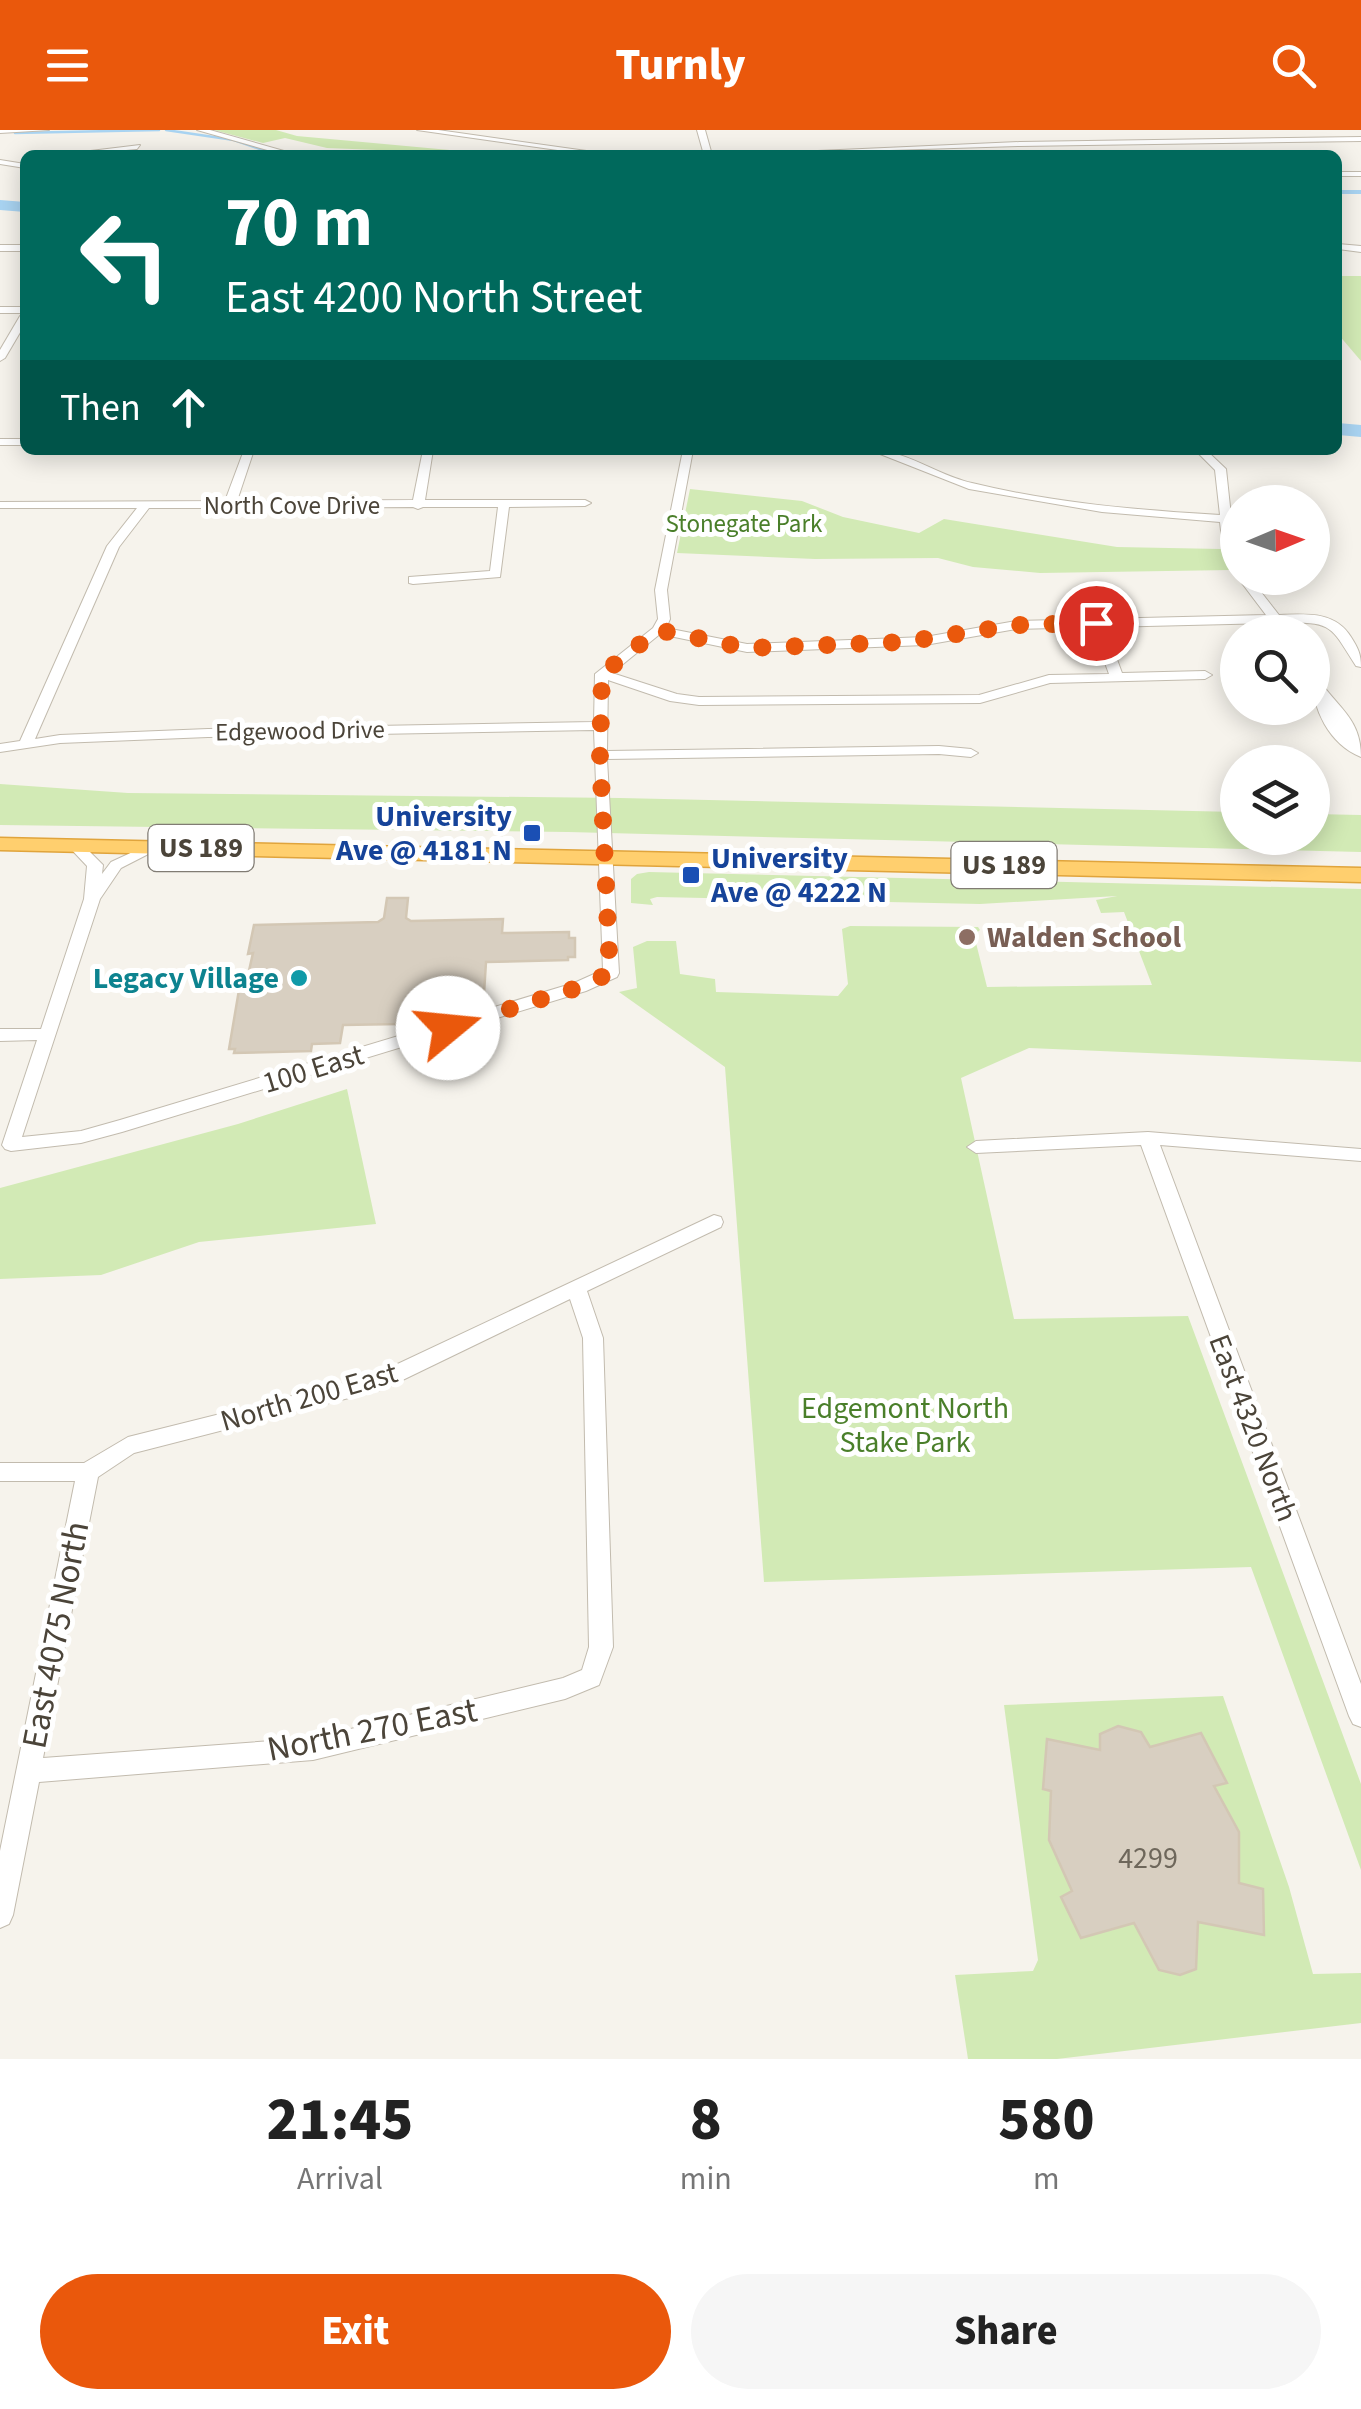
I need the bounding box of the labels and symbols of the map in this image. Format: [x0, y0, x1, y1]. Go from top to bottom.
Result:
north arrow [1220, 485, 1330, 595]
street label: North Cove Drive [204, 488, 380, 524]
park label: Stonegate Park [666, 506, 823, 542]
pin [1054, 581, 1139, 666]
street label: Edgewood Drive [215, 712, 385, 750]
place label: University Ave @ 4181 N [335, 795, 512, 872]
marker: University Ave @ 4181 N [521, 822, 543, 844]
road number: US 189 [148, 825, 254, 871]
place label: University Ave @ 4222 N [710, 837, 887, 914]
road number: US 189 [952, 842, 1056, 888]
marker: University Ave @ 4222 N [680, 864, 702, 886]
place label: Walden School [987, 916, 1181, 959]
marker: Walden School [956, 926, 978, 948]
place label: Legacy Village [93, 957, 279, 1000]
marker: Legacy Village [288, 967, 310, 989]
position arrow [396, 976, 500, 1080]
street label: 100 East [257, 1033, 369, 1105]
street label: East 4320 North [1198, 1328, 1308, 1528]
street label: North 200 East [215, 1351, 403, 1443]
park label: Edgemont North Stake Park [801, 1387, 1009, 1464]
street label: East 4075 North [10, 1517, 102, 1753]
street label: North 270 East [263, 1685, 481, 1775]
house number: 4299 [1118, 1837, 1178, 1880]

